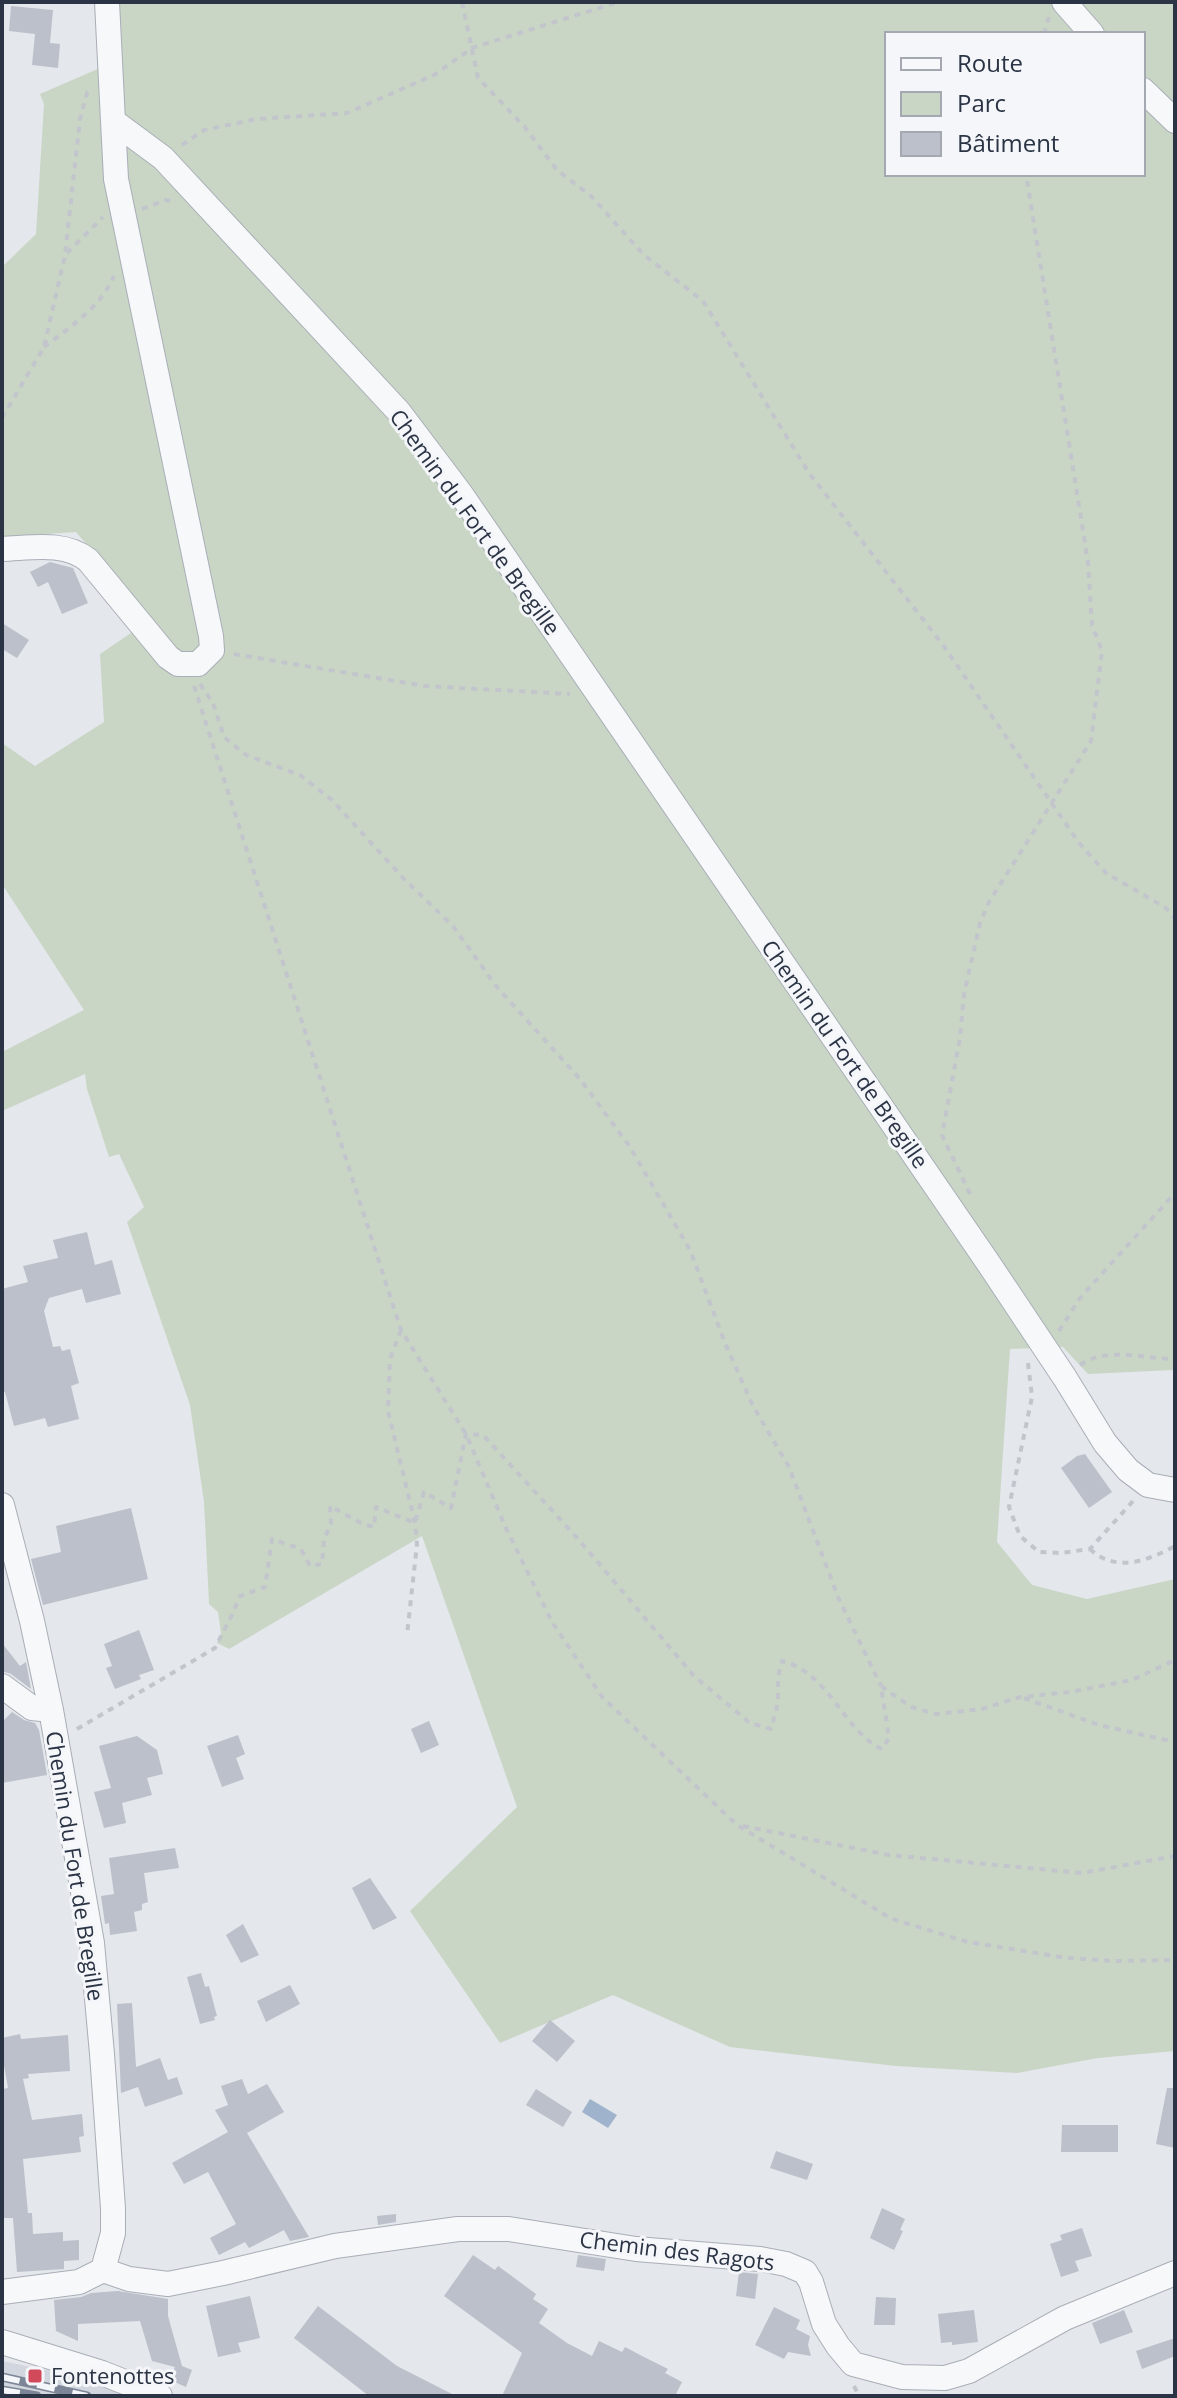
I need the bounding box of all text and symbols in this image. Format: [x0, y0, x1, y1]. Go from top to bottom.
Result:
legend [885, 32, 1145, 176]
text: Route [957, 46, 1023, 79]
text: Parc [957, 86, 1006, 119]
text: Bâtiment [957, 126, 1059, 159]
street label: Chemin du Fort de Bregille [384, 402, 568, 641]
street label: Chemin du Fort de Bregille [755, 933, 936, 1174]
street label: Chemin du Fort de Bregille [40, 1729, 112, 2003]
street label: Chemin des Ragots [578, 2223, 776, 2277]
place label: Fontenottes [51, 2360, 175, 2390]
marker: Fontenottes [26, 2367, 44, 2385]

